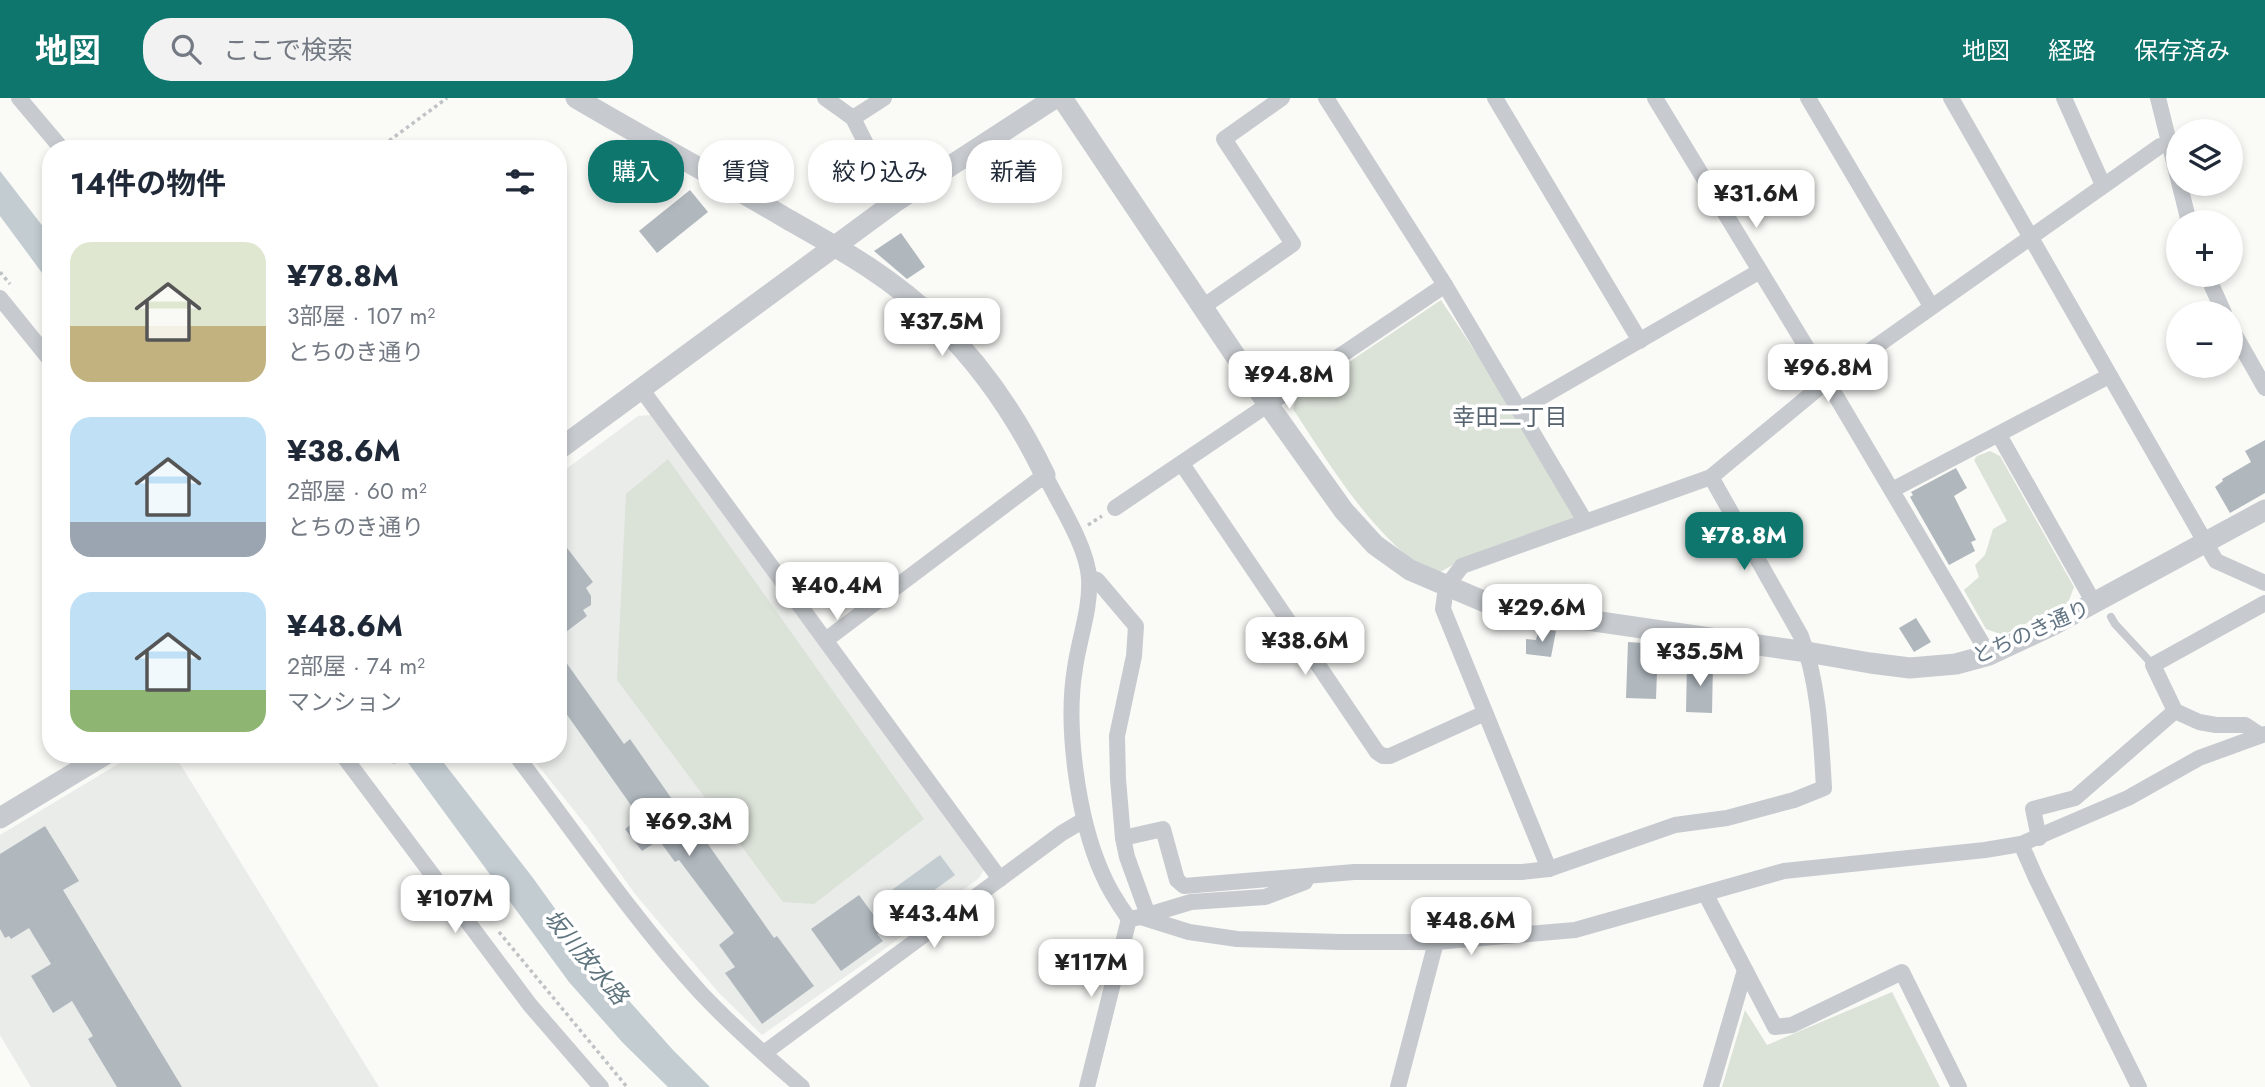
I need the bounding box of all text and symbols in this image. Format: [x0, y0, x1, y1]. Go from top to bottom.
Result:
search box [143, 18, 633, 81]
text: 地図 [35, 27, 101, 74]
icon: search [167, 30, 205, 68]
text: ここで検索 [223, 31, 353, 69]
text: 地図 [1962, 33, 2010, 68]
text: 経路 [2048, 33, 2096, 68]
text: 保存済み [2134, 33, 2230, 68]
map controls [2166, 119, 2243, 378]
button: layers [2166, 119, 2243, 196]
chip: 購入 [588, 140, 684, 203]
chip: 賃貸 [698, 140, 794, 203]
chip: 絞り込み [808, 140, 952, 203]
chip: 新着 [966, 140, 1062, 203]
text: 14件の物件 [70, 162, 226, 205]
icon: filters [501, 163, 539, 201]
pin: ¥31.6M [1699, 170, 1813, 230]
text: ¥31.6M [1714, 176, 1798, 210]
button: + [2166, 210, 2243, 287]
text: ¥78.8M [287, 254, 399, 297]
icon: home [126, 270, 210, 354]
text: 3部屋 · 107 m² [287, 299, 435, 333]
pin: ¥37.5M [885, 299, 999, 358]
button: − [2166, 301, 2243, 378]
text: ¥37.5M [900, 304, 984, 338]
text: とちのき通り [287, 335, 424, 369]
pin: ¥96.8M [1771, 344, 1885, 404]
text: ¥96.8M [1784, 350, 1872, 384]
pin: ¥94.8M [1232, 352, 1346, 411]
text: ¥94.8M [1244, 357, 1334, 391]
district label: 幸田二丁目 [1453, 400, 1568, 434]
text: ¥38.6M [287, 429, 401, 472]
icon: home [126, 445, 210, 529]
text: 2部屋 · 60 m² [287, 474, 427, 508]
text: とちのき通り [287, 510, 424, 544]
pin: ¥78.8M [1687, 512, 1801, 572]
text: ¥78.8M [1701, 518, 1787, 552]
pin: ¥40.4M [780, 562, 894, 622]
text: ¥40.4M [792, 568, 882, 602]
pin: ¥29.6M [1485, 584, 1599, 644]
text: ¥29.6M [1498, 590, 1586, 624]
street label: とちのき通り [1968, 593, 2094, 671]
text: ¥48.6M [287, 604, 403, 647]
pin: ¥38.6M [1248, 618, 1362, 677]
icon: home [126, 620, 210, 704]
text: ¥38.6M [1261, 623, 1349, 657]
pin: ¥35.5M [1643, 628, 1757, 688]
text: ¥35.5M [1656, 634, 1744, 668]
text: 2部屋 · 74 m² [287, 649, 425, 683]
text: マンション [287, 685, 402, 719]
pin: ¥69.3M [632, 798, 746, 858]
text: ¥69.3M [646, 804, 732, 838]
pin: ¥107M [406, 876, 504, 935]
text: ¥107M [417, 881, 493, 915]
pin: ¥43.4M [877, 890, 991, 950]
text: ¥43.4M [889, 896, 979, 930]
pin: ¥48.6M [1414, 898, 1528, 957]
water label: 坂川放水路 [536, 902, 637, 1014]
text: ¥48.6M [1427, 903, 1515, 937]
pin: ¥117M [1042, 940, 1140, 999]
text: ¥117M [1054, 945, 1128, 979]

